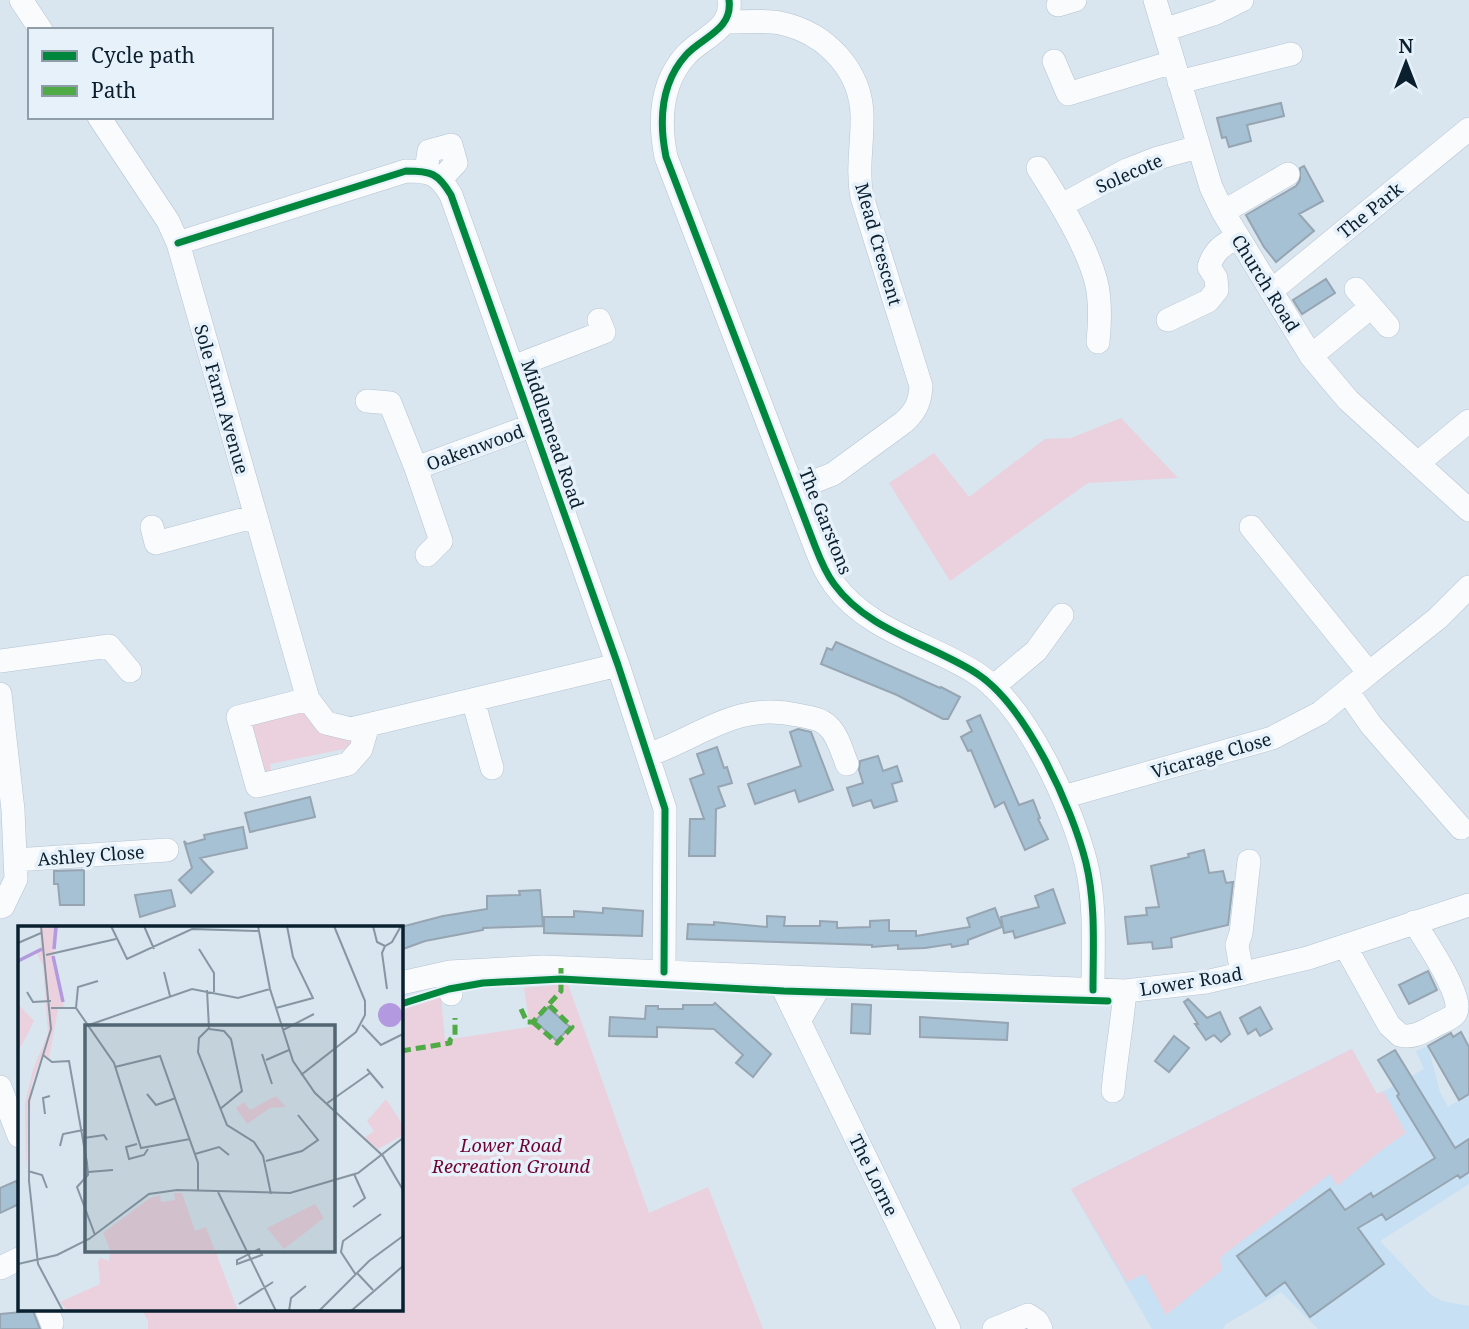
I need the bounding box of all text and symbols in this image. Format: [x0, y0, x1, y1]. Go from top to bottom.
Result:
legend [28, 28, 273, 119]
north arrow [1371, 28, 1441, 98]
text: N [1399, 33, 1414, 59]
text: Cycle path [91, 41, 195, 69]
text: Path [91, 76, 136, 104]
street label: Solecote [1092, 148, 1166, 198]
street label: The Park [1333, 176, 1408, 243]
street label: Mead Crescent [850, 180, 908, 308]
street label: Church Road [1226, 230, 1306, 336]
street label: Sole Farm Avenue [189, 321, 255, 477]
street label: Middlemead Road [516, 356, 590, 512]
street label: Oakenwood [423, 418, 527, 476]
street label: The Garstons [794, 464, 858, 578]
street label: Vicarage Close [1148, 726, 1274, 784]
street label: Ashley Close [37, 839, 145, 871]
inset map [18, 926, 402, 1312]
street label: Lower Road [1138, 961, 1244, 1001]
street label: The Lorne [844, 1130, 904, 1220]
park label: Lower Road Recreation Ground [431, 1133, 591, 1178]

